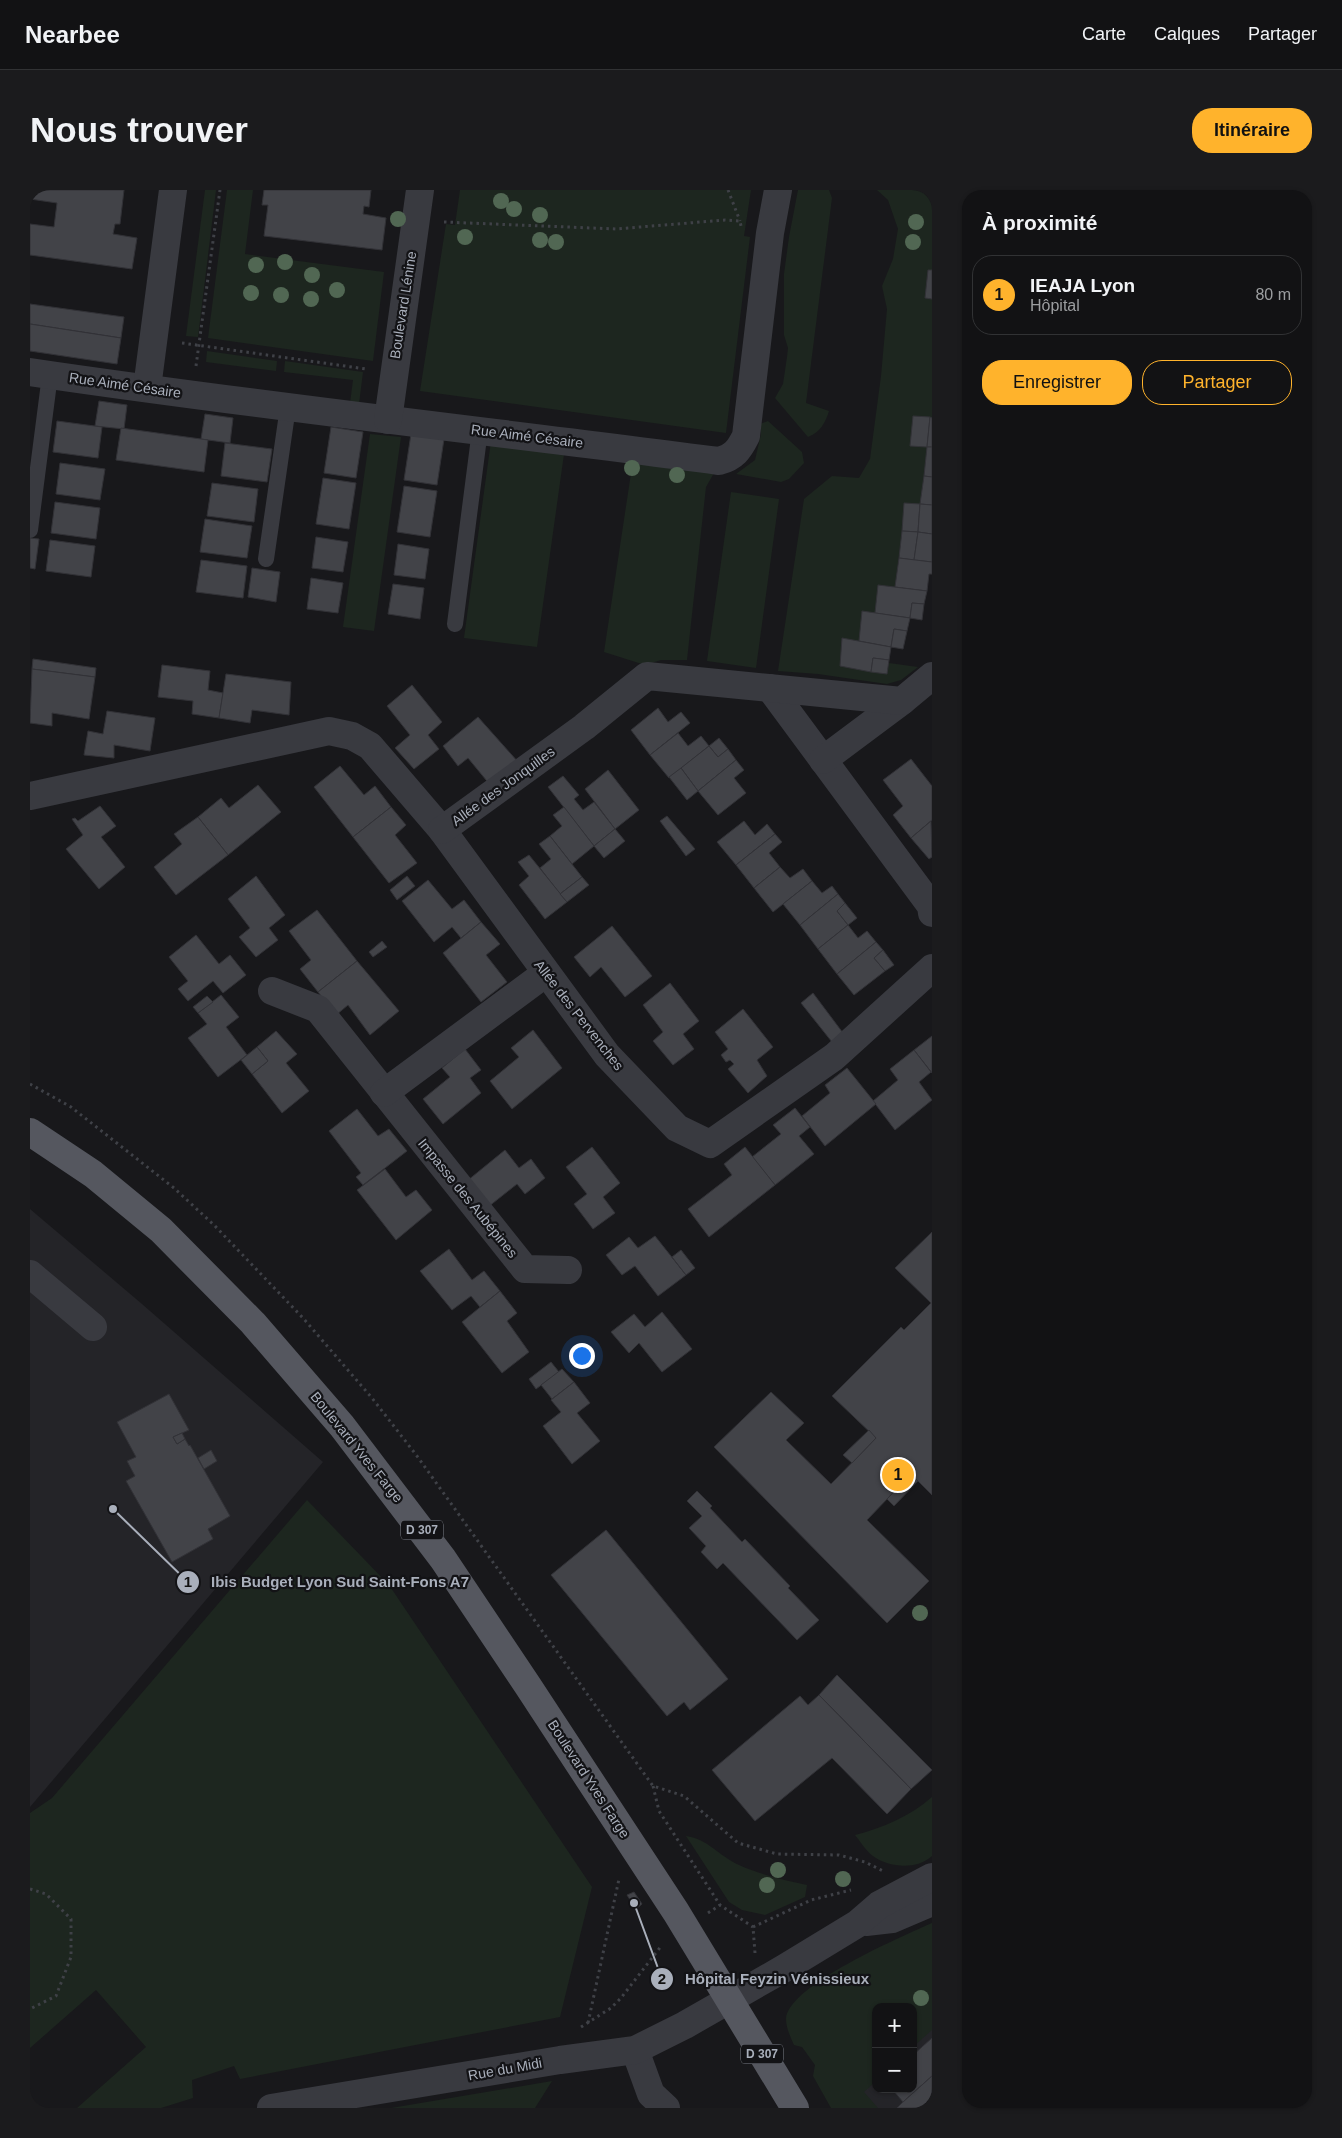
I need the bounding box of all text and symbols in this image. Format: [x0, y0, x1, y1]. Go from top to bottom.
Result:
text: Nearbee [25, 21, 120, 48]
text: Carte [1082, 24, 1126, 44]
text: Calques [1154, 24, 1220, 44]
text: Partager [1248, 24, 1317, 44]
button: Itinéraire [1192, 108, 1312, 153]
text: Nous trouver [30, 110, 248, 149]
text: À proximité [982, 211, 1098, 234]
street label: Boulevard Lénine [387, 250, 419, 360]
text: IEAJA Lyon [1030, 275, 1135, 296]
text: 1 [995, 286, 1003, 303]
text: 80 m [1255, 286, 1291, 303]
text: Hôpital [1030, 297, 1080, 314]
button: Enregistrer [982, 360, 1132, 405]
button: Partager [1142, 360, 1292, 405]
street label: Rue Aimé Césaire [68, 369, 182, 401]
street label: Rue Aimé Césaire [470, 421, 584, 451]
street label: Allée des Jonquilles [448, 743, 558, 829]
street label: Allée des Pervenches [531, 957, 627, 1073]
street label: Impasse des Aubépines [415, 1135, 521, 1261]
your location [569, 1343, 595, 1369]
street label: Boulevard Yves Farge [308, 1389, 407, 1506]
pin: 1 [882, 1456, 914, 1494]
road number: D 307 [401, 1520, 443, 1540]
callout: Ibis Budget Lyon Sud Saint-Fons A7 [175, 1567, 479, 1597]
text: 1 [184, 1573, 192, 1590]
text: Ibis Budget Lyon Sud Saint-Fons A7 [211, 1573, 469, 1590]
street label: Boulevard Yves Farge [545, 1717, 633, 1841]
callout: Hôpital Feyzin Vénissieux [649, 1964, 879, 1994]
text: 2 [658, 1970, 666, 1987]
text: Hôpital Feyzin Vénissieux [685, 1970, 870, 1987]
map controls [872, 2003, 917, 2093]
button: + [872, 2003, 917, 2048]
road number: D 307 [741, 2045, 783, 2064]
button: − [872, 2048, 917, 2093]
street label: Rue du Midi [467, 2055, 543, 2083]

